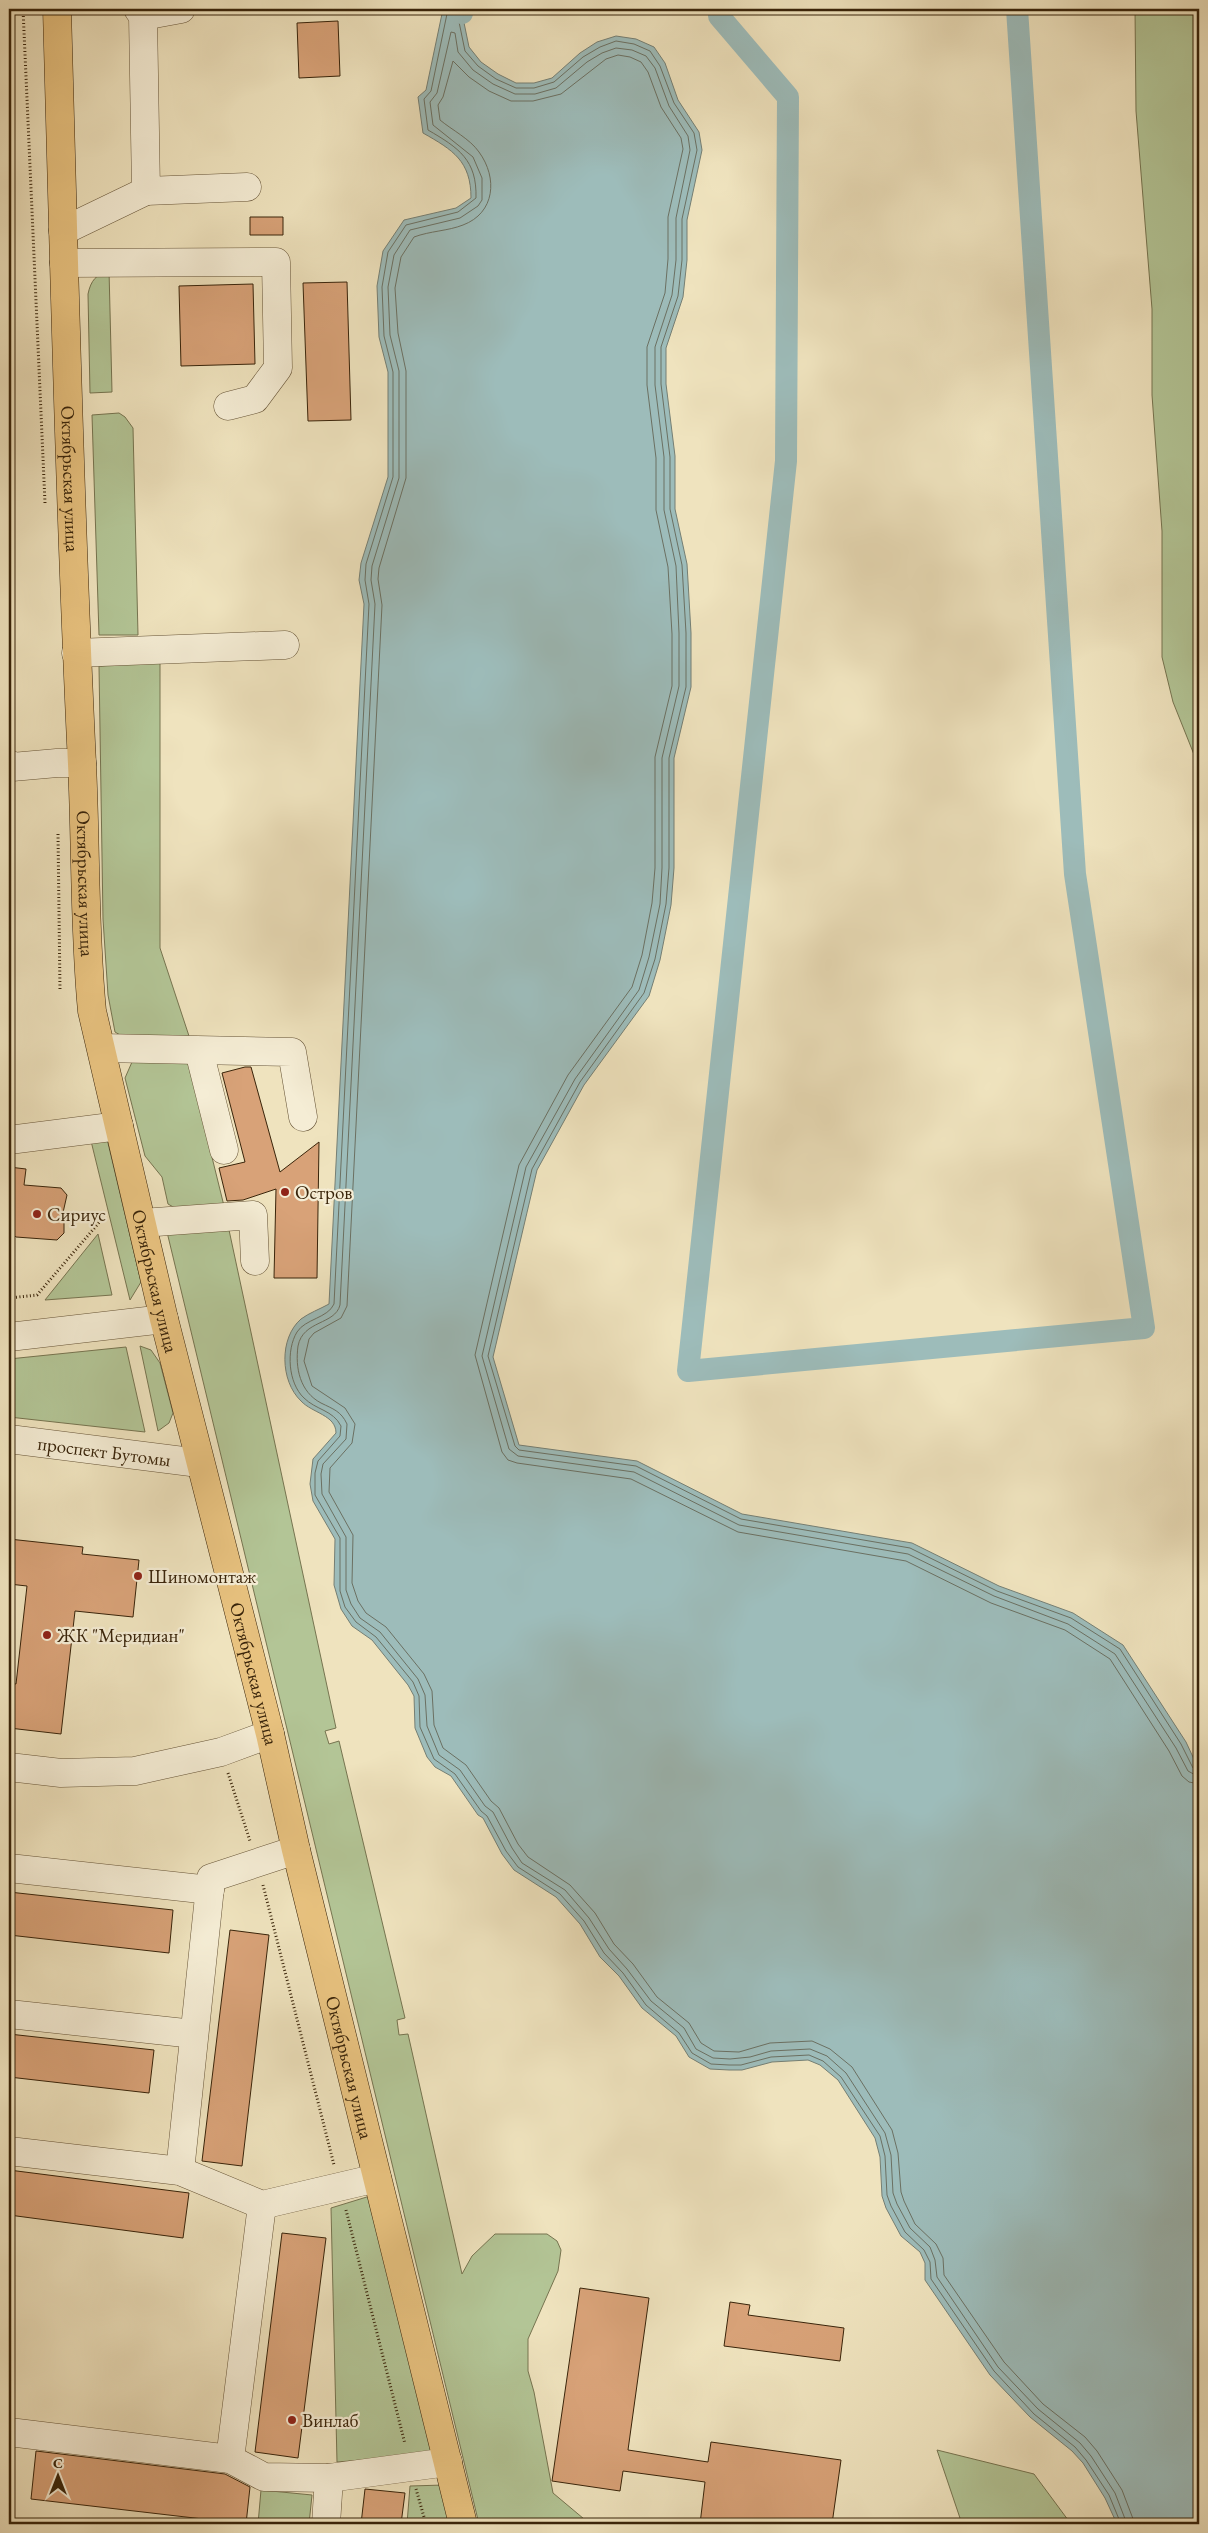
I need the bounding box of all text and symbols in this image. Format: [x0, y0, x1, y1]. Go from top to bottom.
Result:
street label: Октябрьская улица [56, 405, 86, 553]
street label: Октябрьская улица [71, 810, 101, 958]
place label: Остров [295, 1180, 352, 1205]
marker: Остров [279, 1186, 291, 1198]
place label: Сириус [47, 1202, 106, 1227]
street label: Октябрьская улица [126, 1207, 185, 1356]
marker: Сириус [31, 1208, 43, 1220]
street label: проспект Бутомы [36, 1430, 173, 1472]
place label: Шиномонтаж [148, 1564, 257, 1589]
marker: Шиномонтаж [132, 1570, 144, 1582]
street label: Октябрьская улица [224, 1600, 285, 1748]
place label: ЖК "Меридиан" [56, 1623, 185, 1648]
marker: ЖК "Меридиан" [41, 1629, 53, 1641]
street label: Октябрьская улица [320, 1993, 380, 2142]
place label: Винлаб [302, 2408, 359, 2433]
marker: Винлаб [286, 2414, 298, 2426]
north arrow [32, 2450, 82, 2500]
text: С [53, 2454, 63, 2472]

